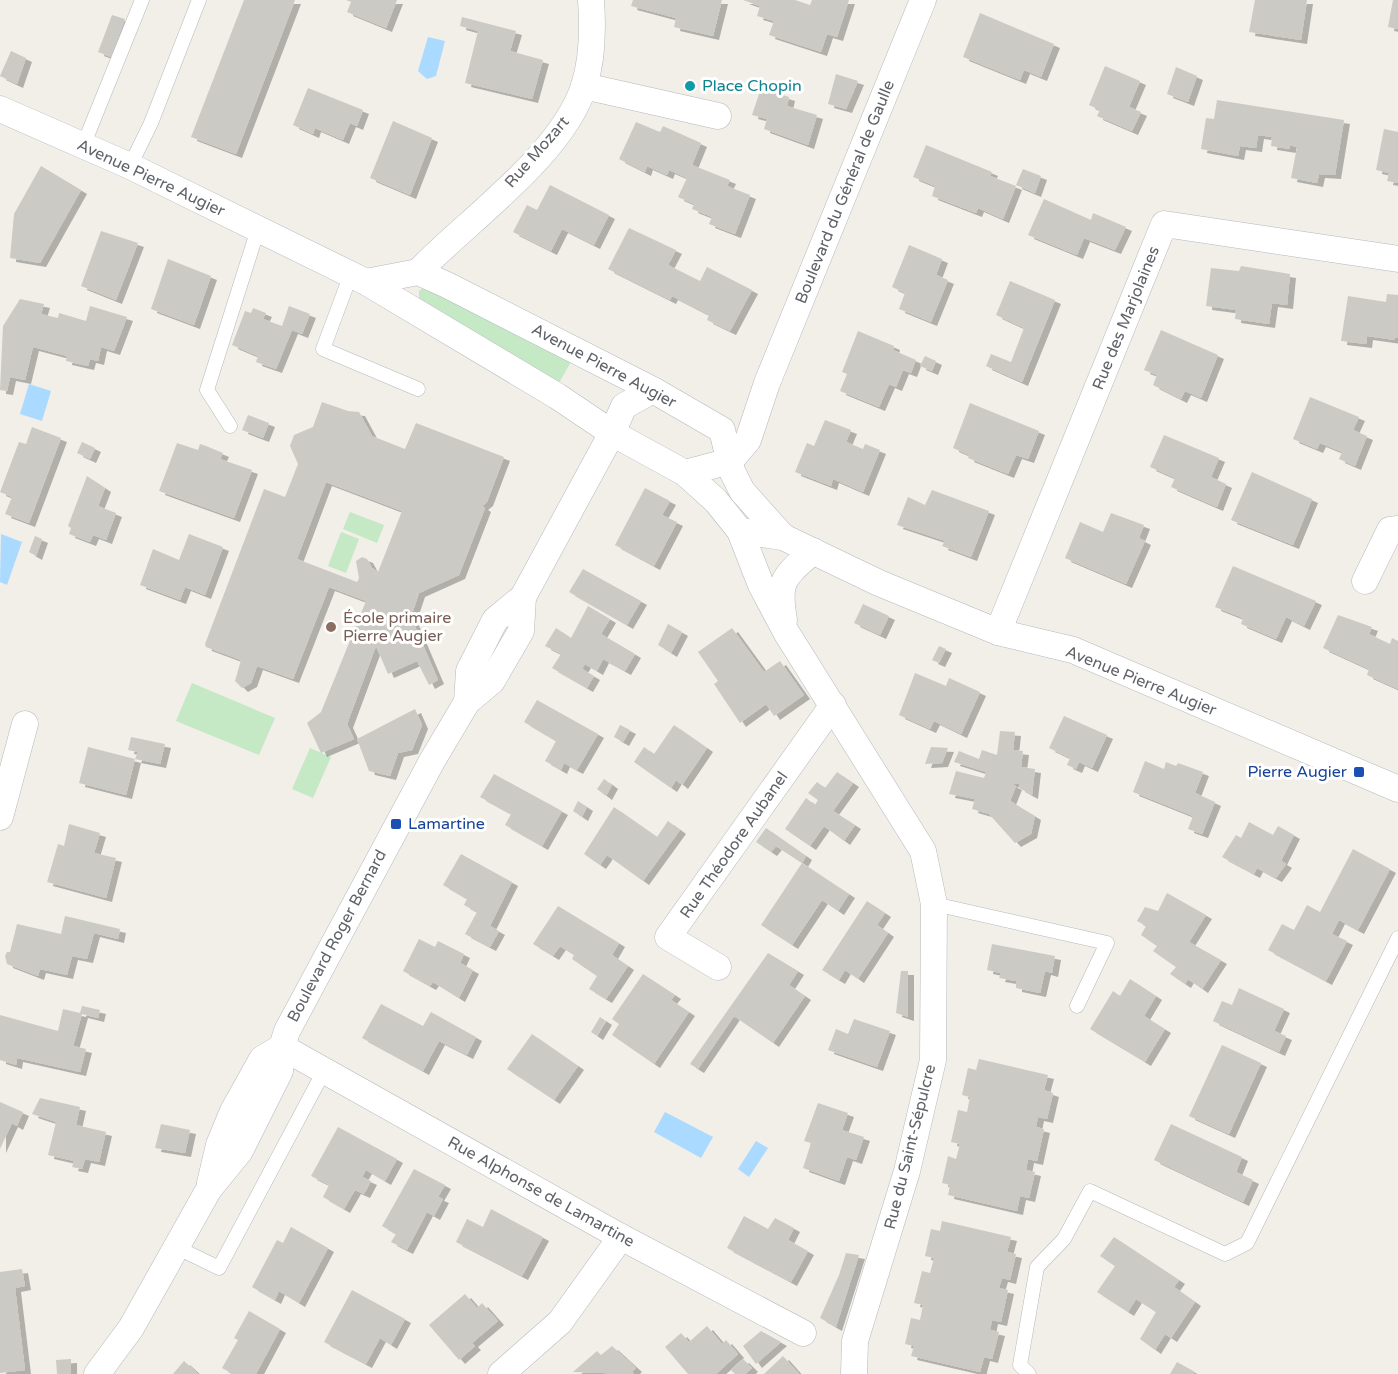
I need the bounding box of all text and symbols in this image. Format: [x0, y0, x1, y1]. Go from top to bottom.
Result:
place label: Place Chopin [702, 76, 802, 96]
street label: Boulevard du Général de Gaulle [791, 77, 899, 307]
marker: Place Chopin [683, 79, 697, 93]
street label: Rue Mozart [500, 112, 574, 192]
street label: Avenue Pierre Augier [74, 135, 229, 221]
street label: Rue des Marjolaines [1088, 243, 1164, 393]
street label: Avenue Pierre Augier [528, 319, 681, 413]
place label: École primaire Pierre Augier [343, 608, 451, 646]
marker: École primaire Pierre Augier [324, 620, 338, 634]
street label: Avenue Pierre Augier [1063, 642, 1220, 721]
place label: Pierre Augier [1247, 762, 1348, 782]
marker: Pierre Augier [1352, 765, 1366, 779]
street label: Rue Théodore Aubanel [676, 768, 792, 922]
place label: Lamartine [408, 814, 485, 834]
marker: Lamartine [389, 817, 403, 831]
street label: Boulevard Roger Bernard [283, 846, 391, 1026]
street label: Rue du Saint-Sépulcre [880, 1062, 940, 1232]
street label: Rue Alphonse de Lamartine [444, 1132, 638, 1252]

